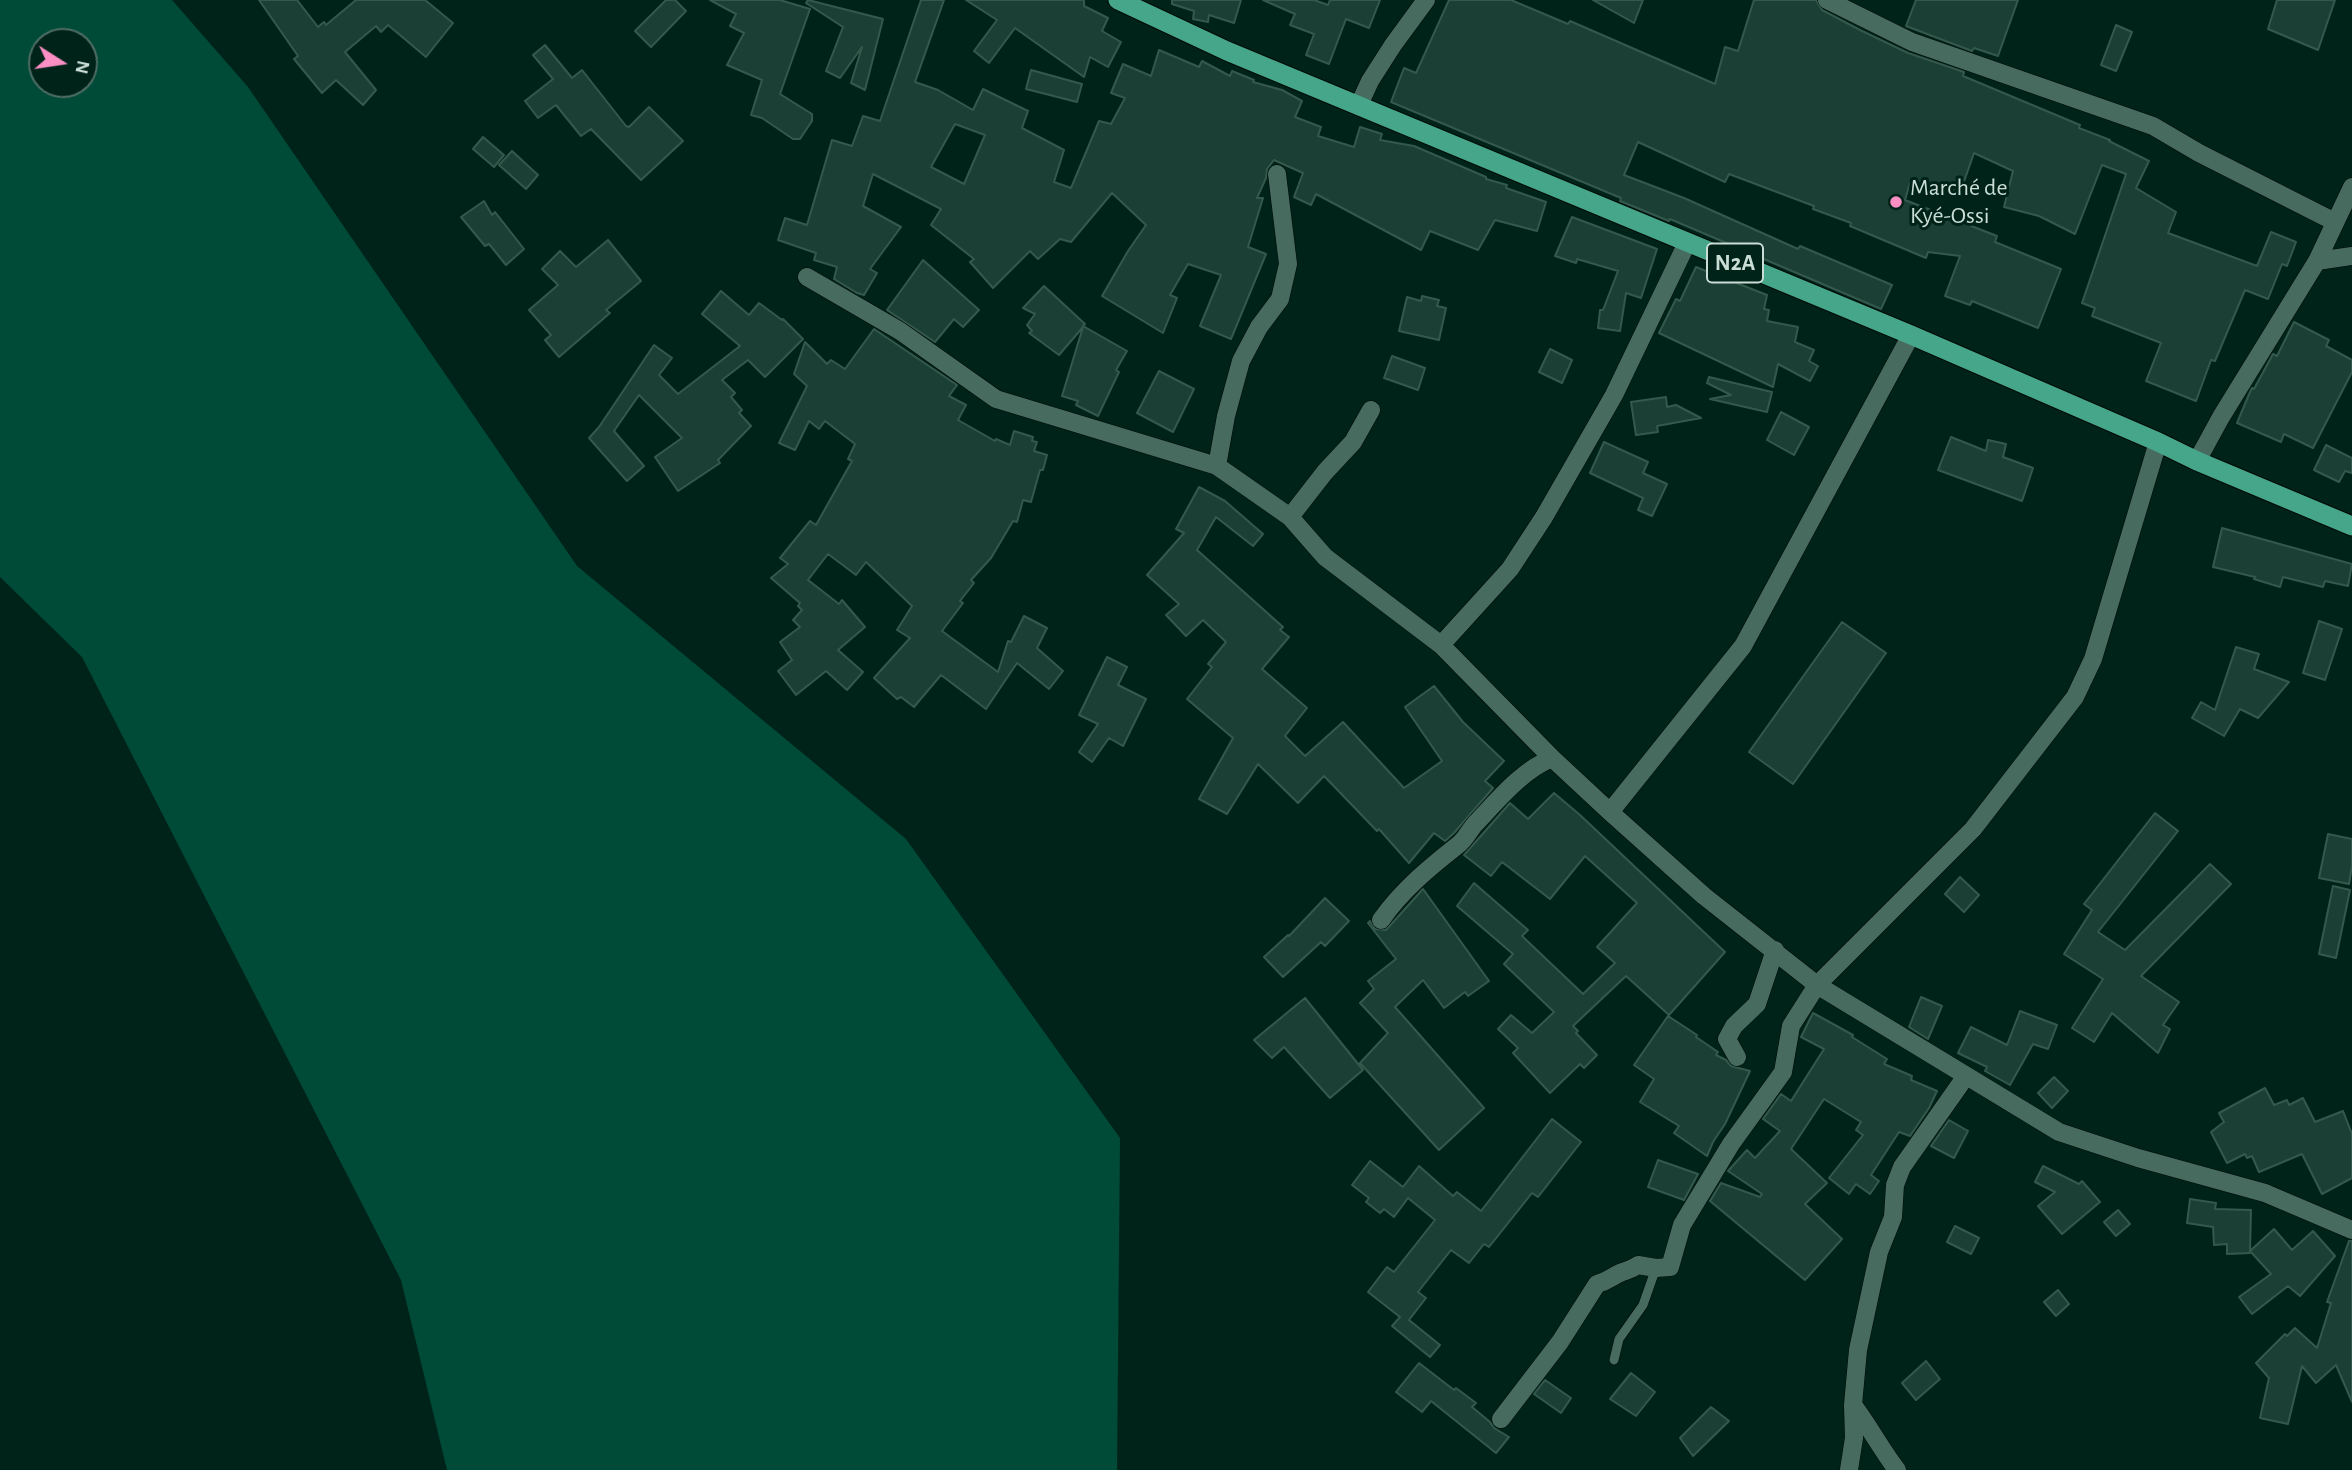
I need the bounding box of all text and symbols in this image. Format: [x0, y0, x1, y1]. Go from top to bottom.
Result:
north arrow [28, 28, 98, 98]
text: N [71, 59, 93, 75]
place label: Marché de Kyé-Ossi [1910, 174, 2008, 230]
marker: Marché de Kyé-Ossi [1888, 194, 1904, 210]
road number: N2A [1707, 244, 1763, 282]

